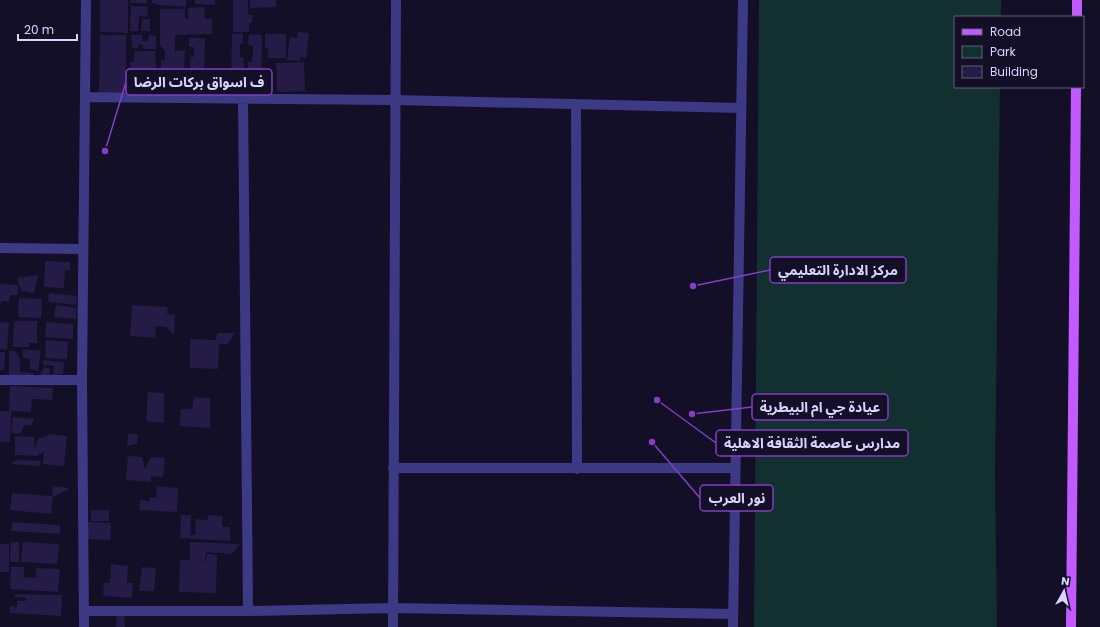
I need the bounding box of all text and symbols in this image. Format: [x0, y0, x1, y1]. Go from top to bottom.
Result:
scale bar [18, 16, 77, 42]
legend [954, 16, 1084, 88]
text: 20 m [24, 21, 54, 38]
text: Road [990, 23, 1021, 40]
text: Park [990, 43, 1017, 60]
text: Building [990, 63, 1038, 80]
callout: ف اسواق بركات الرضا [126, 69, 272, 95]
text: ف اسواق بركات الرضا [134, 72, 264, 92]
callout: مركز الادارة التعليمي [770, 257, 906, 283]
text: مركز الادارة التعليمي [778, 260, 898, 281]
callout: عيادة جي ام البيطرية [752, 394, 888, 420]
text: عيادة جي ام البيطرية [760, 397, 881, 418]
callout: مدارس عاصمة الثقافة الاهلية [716, 430, 908, 456]
text: مدارس عاصمة الثقافة الاهلية [724, 433, 900, 453]
callout: نور العرب [700, 485, 773, 511]
text: نور العرب [709, 488, 765, 508]
north arrow [1044, 571, 1084, 611]
text: N [1060, 573, 1071, 590]

